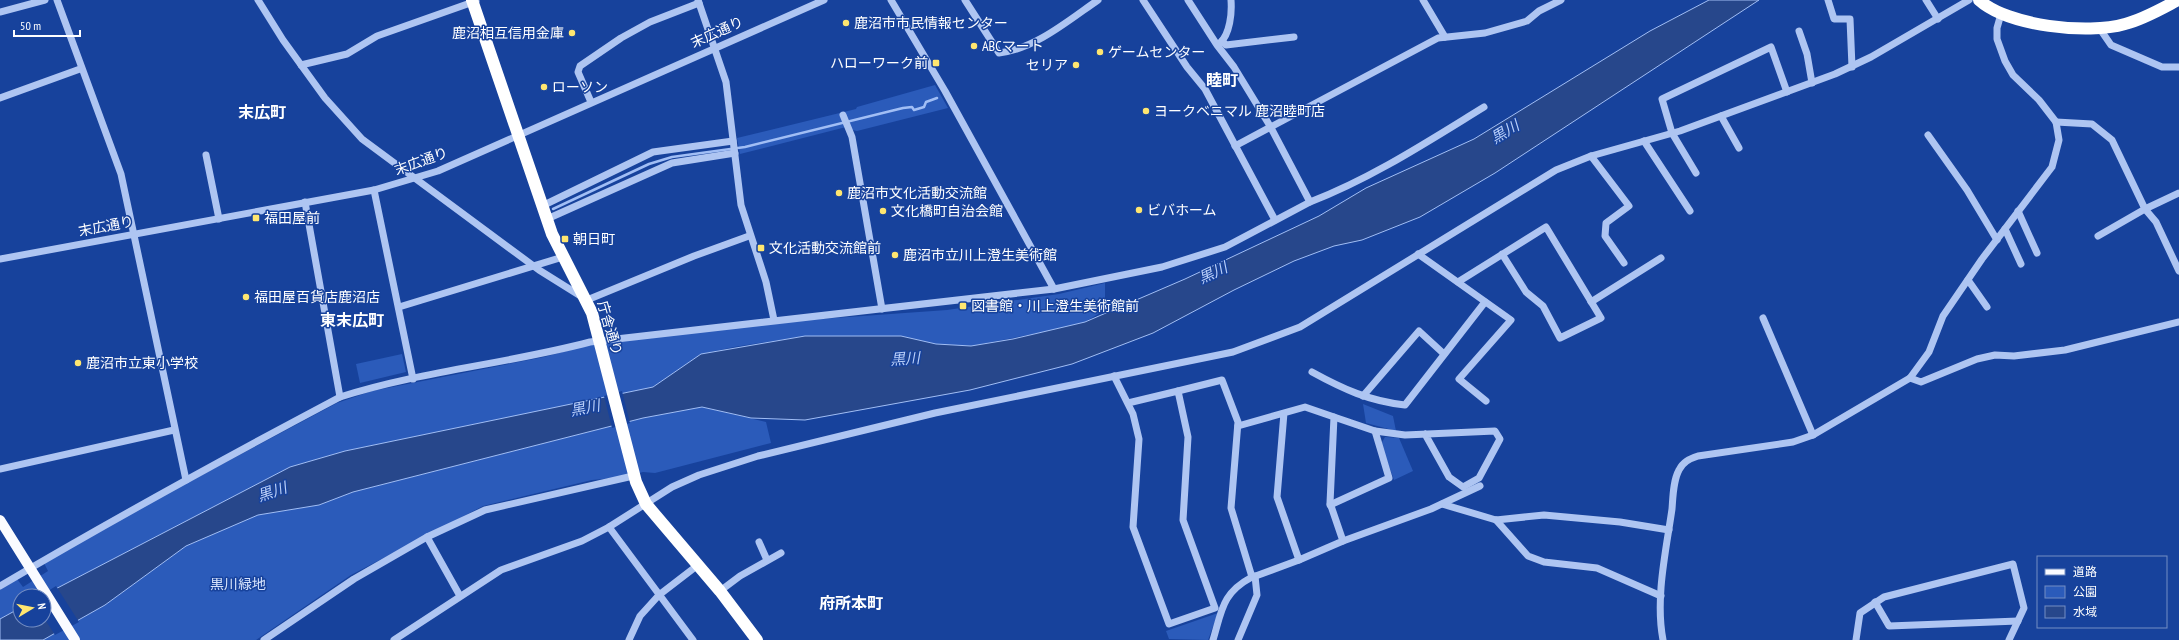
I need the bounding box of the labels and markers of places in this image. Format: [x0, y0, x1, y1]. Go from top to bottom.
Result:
place label: 鹿沼市市民情報センター [854, 14, 1008, 32]
marker: 鹿沼市市民情報センター [841, 18, 851, 28]
place label: 鹿沼相互信用金庫 [452, 24, 564, 42]
marker: 鹿沼相互信用金庫 [567, 28, 577, 38]
place label: ABCマート [982, 37, 1044, 55]
marker: ABCマート [969, 41, 979, 51]
place label: ゲームセンター [1108, 43, 1206, 61]
marker: ゲームセンター [1095, 47, 1105, 57]
place label: ハローワーク前 [830, 54, 928, 72]
place label: セリア [1026, 56, 1068, 74]
marker: ハローワーク前 [931, 58, 941, 68]
marker: セリア [1071, 60, 1081, 70]
place label: ローソン [552, 78, 608, 96]
marker: ローソン [539, 82, 549, 92]
place label: ヨークベニマル 鹿沼睦町店 [1154, 102, 1325, 120]
marker: ヨークベニマル 鹿沼睦町店 [1141, 106, 1151, 116]
place label: 鹿沼市文化活動交流館 [847, 184, 987, 202]
marker: 鹿沼市文化活動交流館 [834, 188, 844, 198]
place label: ビバホーム [1147, 201, 1217, 219]
place label: 文化橋町自治会館 [891, 202, 1003, 220]
marker: ビバホーム [1134, 205, 1144, 215]
marker: 文化橋町自治会館 [878, 206, 888, 216]
place label: 福田屋前 [264, 209, 320, 227]
marker: 福田屋前 [251, 213, 261, 223]
place label: 朝日町 [573, 230, 615, 248]
marker: 朝日町 [560, 234, 570, 244]
place label: 文化活動交流館前 [769, 239, 881, 257]
marker: 文化活動交流館前 [756, 243, 766, 253]
place label: 鹿沼市立川上澄生美術館 [903, 246, 1057, 264]
marker: 鹿沼市立川上澄生美術館 [890, 250, 900, 260]
place label: 福田屋百貨店鹿沼店 [254, 288, 380, 306]
marker: 福田屋百貨店鹿沼店 [241, 292, 251, 302]
place label: 図書館・川上澄生美術館前 [971, 297, 1139, 315]
marker: 図書館・川上澄生美術館前 [958, 301, 968, 311]
place label: 鹿沼市立東小学校 [86, 354, 198, 372]
marker: 鹿沼市立東小学校 [73, 358, 83, 368]

